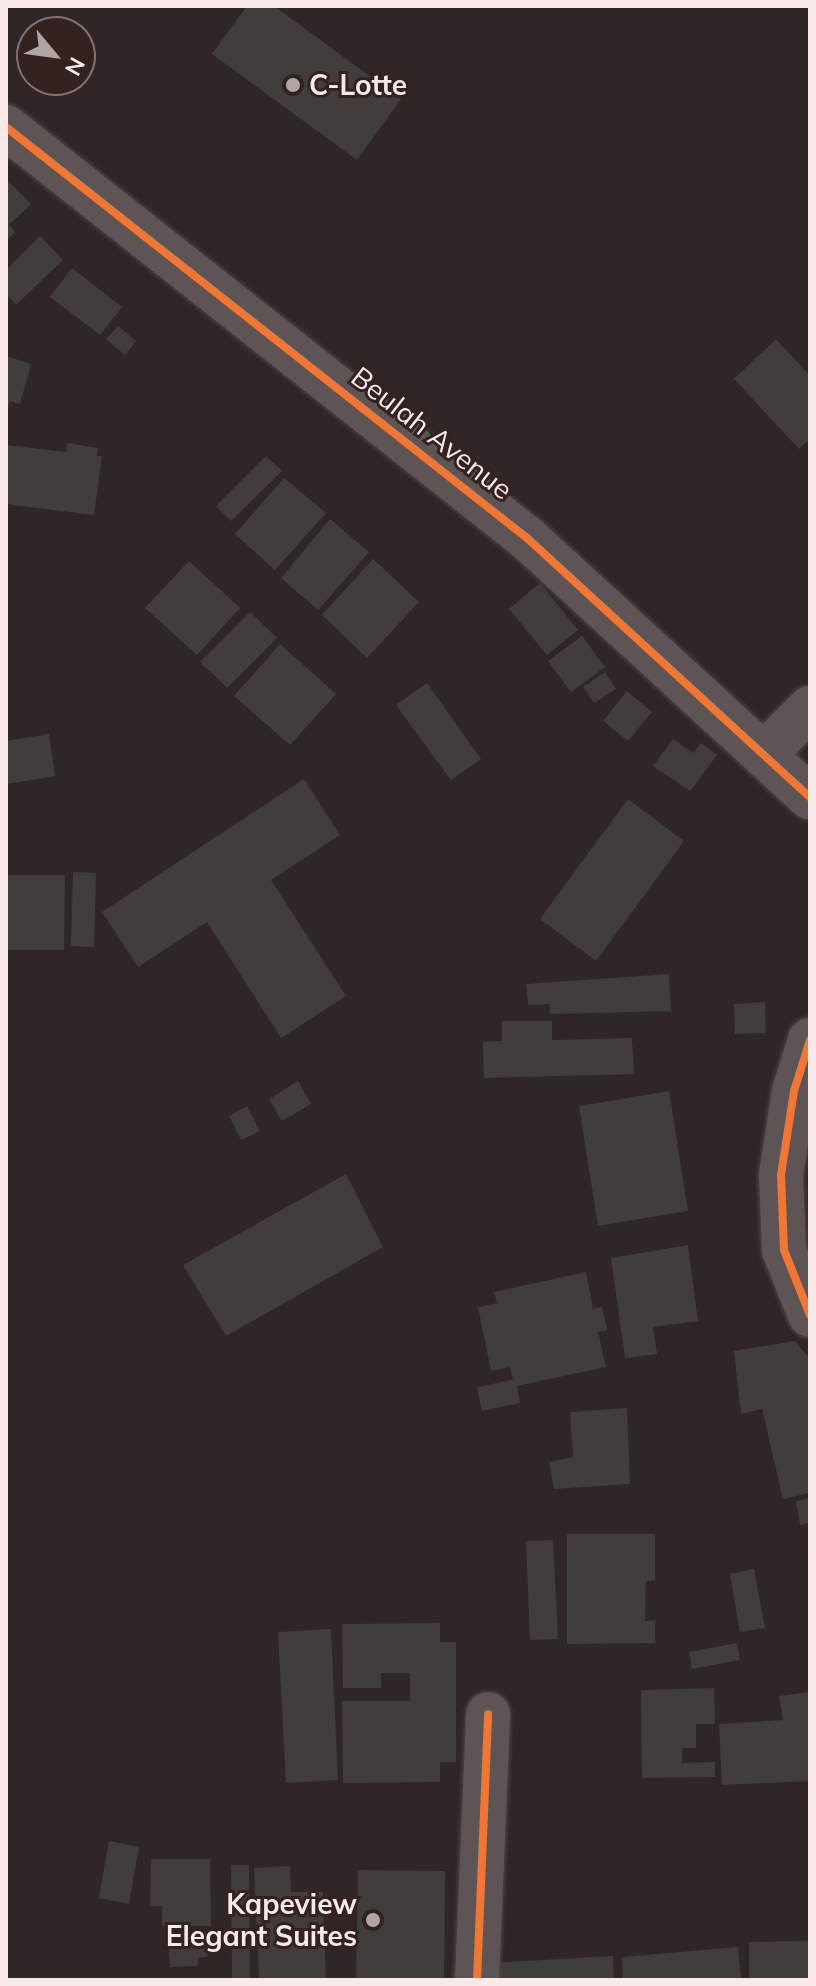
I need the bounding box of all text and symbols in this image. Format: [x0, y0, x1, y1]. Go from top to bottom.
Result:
north arrow [16, 16, 96, 96]
text: N [59, 53, 92, 81]
place label: C-Lotte [309, 68, 407, 102]
marker: C-Lotte [284, 76, 302, 94]
street label: Beulah Avenue [345, 360, 519, 506]
place label: Kapeview Elegant Suites [166, 1887, 357, 1953]
marker: Kapeview Elegant Suites [364, 1911, 382, 1929]

